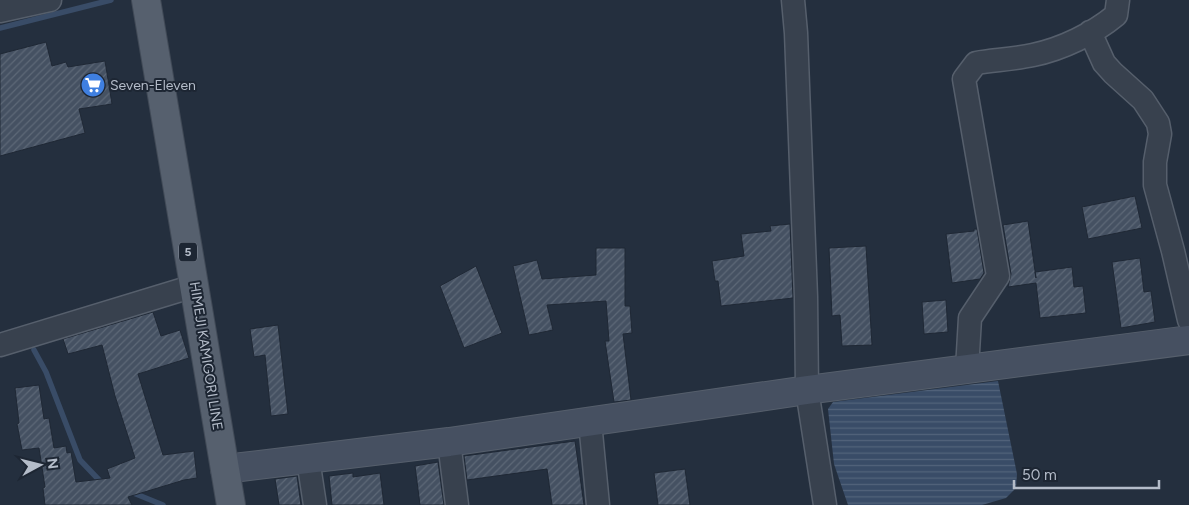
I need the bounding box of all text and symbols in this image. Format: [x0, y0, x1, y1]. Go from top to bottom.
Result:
supermarket icon: Seven-Eleven [80, 72, 106, 98]
place label: Seven-Eleven [110, 77, 196, 94]
road number: 5 [179, 242, 197, 262]
street label: HIMEJI KAMIGORI LINE [186, 280, 226, 432]
north arrow [15, 440, 65, 490]
text: N [43, 457, 62, 470]
scale bar [1014, 458, 1159, 490]
text: 50 m [1022, 466, 1057, 484]

